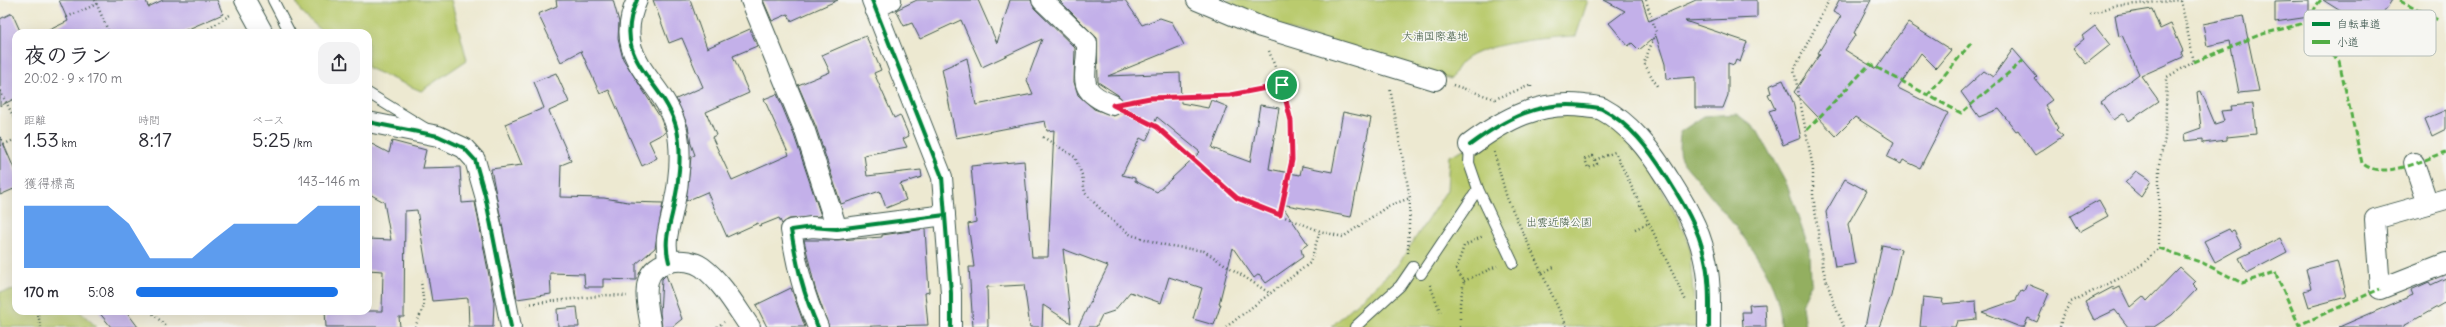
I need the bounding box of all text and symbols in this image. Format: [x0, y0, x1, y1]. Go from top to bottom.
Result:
legend [2304, 10, 2436, 56]
text: 自転車道 [2337, 17, 2381, 31]
park label: 大浦国際墓地 [1402, 29, 1468, 43]
text: 小道 [2337, 35, 2359, 49]
text: 夜のラン [24, 41, 112, 69]
button: share [318, 42, 360, 84]
pin [1265, 68, 1299, 102]
text: 20:02 · 9 × 170 m [24, 70, 122, 87]
icon: arrive [1271, 74, 1293, 96]
text: 距離 [24, 113, 46, 127]
text: 時間 [138, 113, 160, 127]
text: ペース [252, 113, 284, 127]
text: 1.53 [24, 127, 59, 152]
text: 8:17 [138, 127, 172, 152]
text: 5:25 [252, 127, 290, 152]
text: km [59, 136, 77, 150]
text: /km [290, 136, 312, 150]
text: 143–146 m [298, 173, 360, 190]
text: 獲得標高 [24, 175, 76, 192]
park label: 出雲近隣公園 [1526, 215, 1592, 229]
text: 170 m [24, 284, 59, 301]
text: 5:08 [88, 284, 114, 301]

